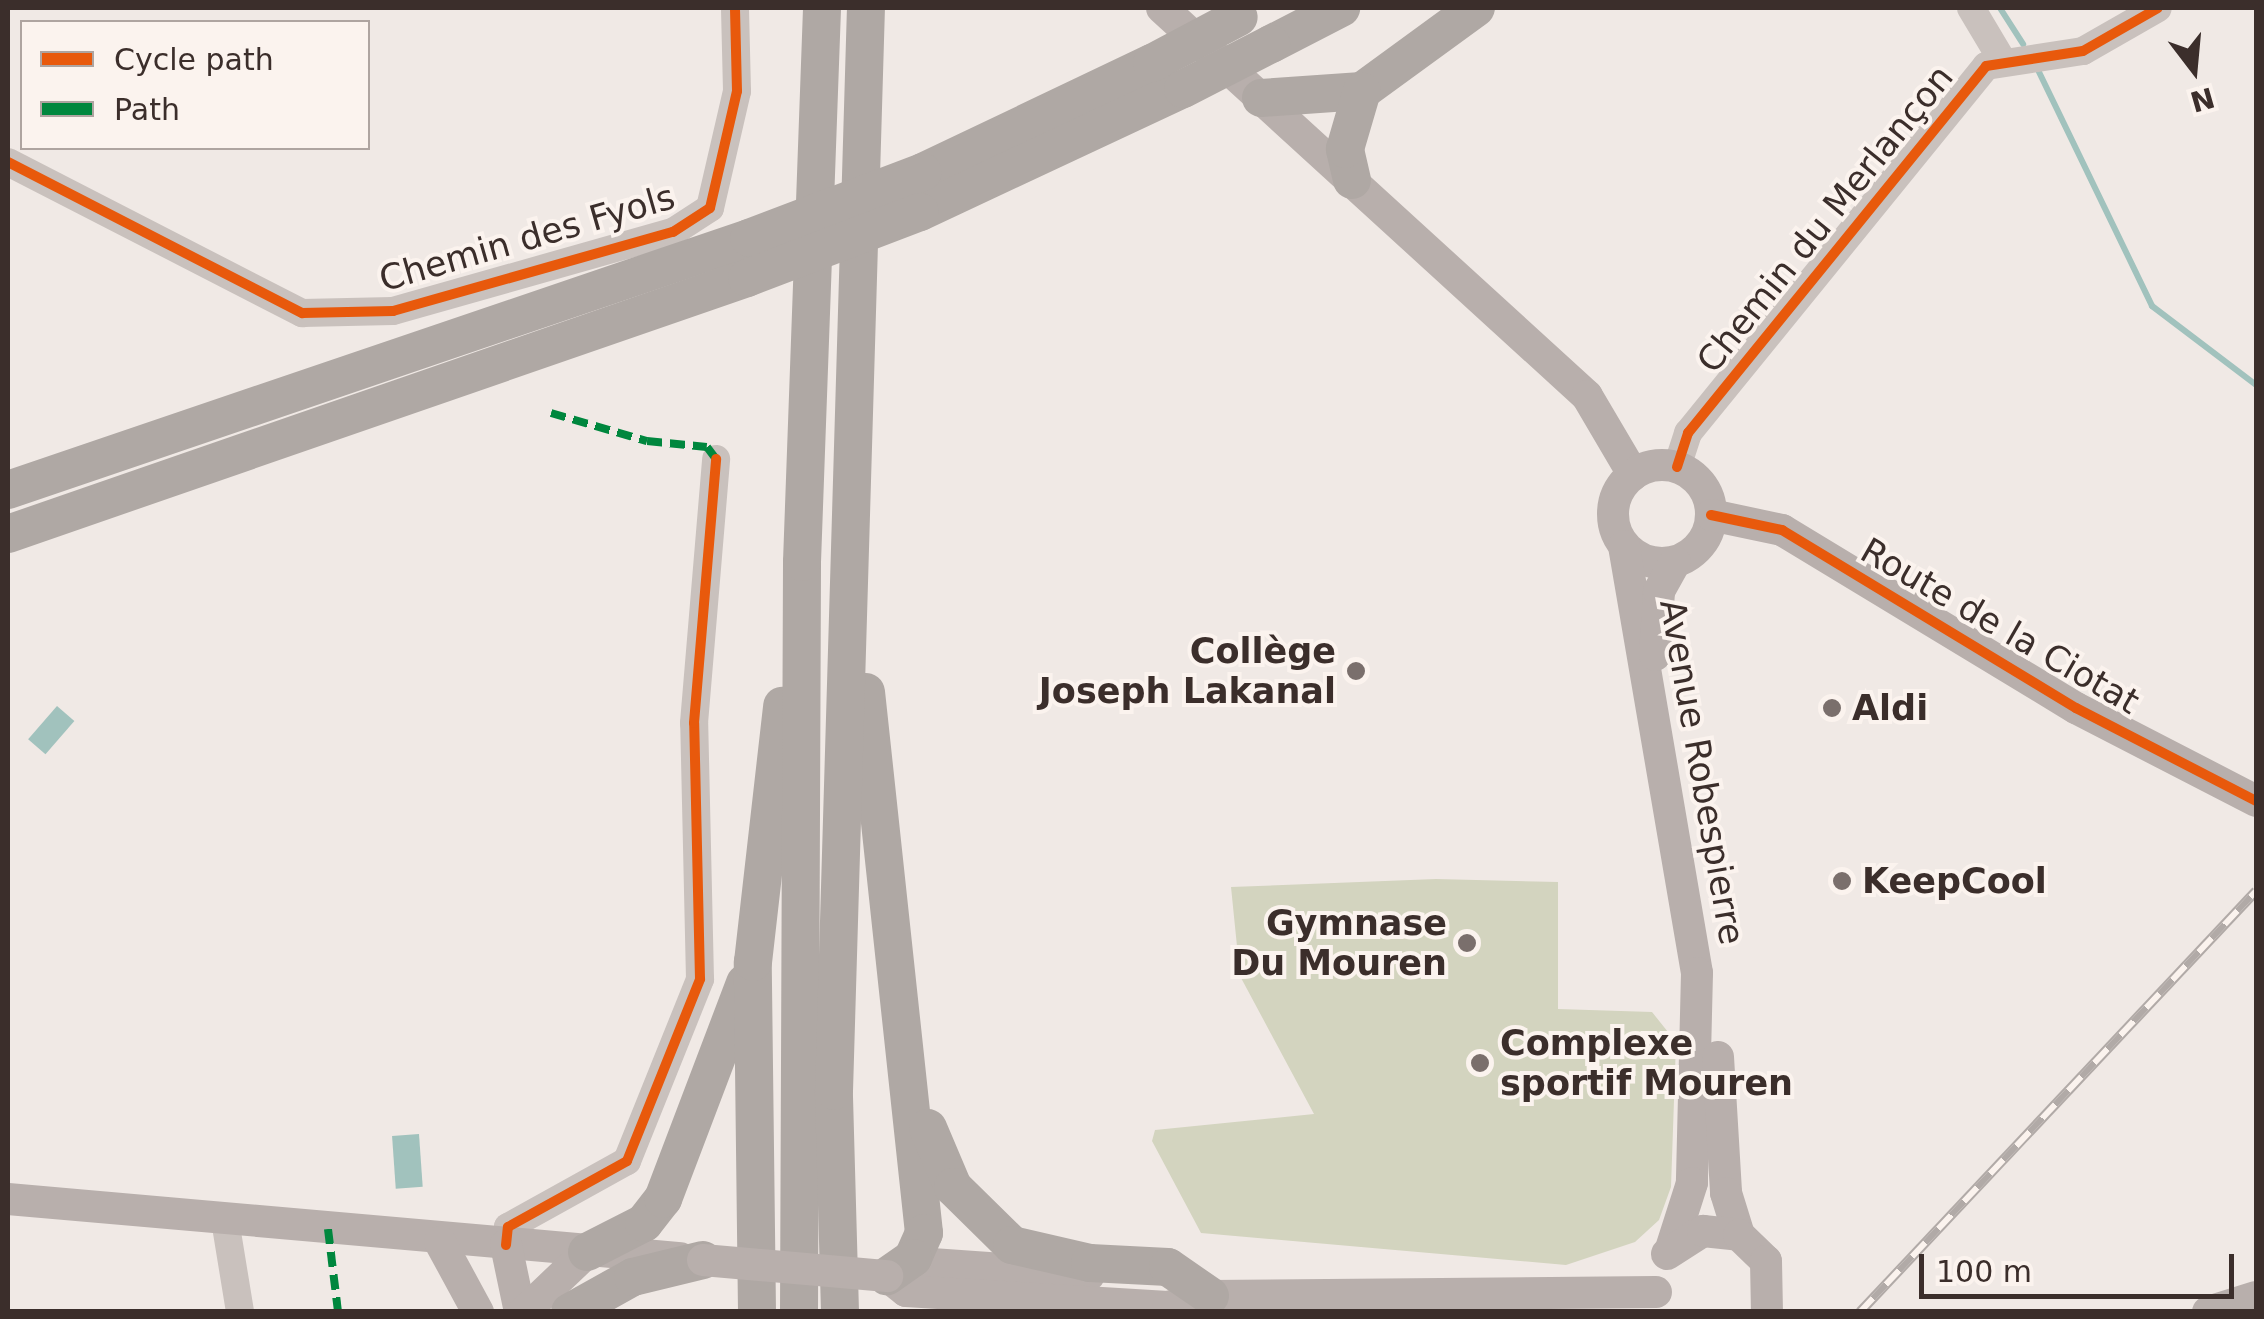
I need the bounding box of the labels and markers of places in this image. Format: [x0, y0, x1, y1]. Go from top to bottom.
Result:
place label: Collège Joseph Lakanal [1039, 630, 1336, 712]
marker: Collège Joseph Lakanal [1345, 660, 1367, 682]
place label: Aldi [1852, 687, 1928, 729]
marker: Aldi [1821, 697, 1843, 719]
place label: KeepCool [1862, 860, 2047, 902]
marker: KeepCool [1831, 870, 1853, 892]
place label: Gymnase Du Mouren [1231, 902, 1447, 984]
marker: Gymnase Du Mouren [1456, 932, 1478, 954]
place label: Complexe sportif Mouren [1500, 1022, 1793, 1104]
marker: Complexe sportif Mouren [1469, 1052, 1491, 1074]

